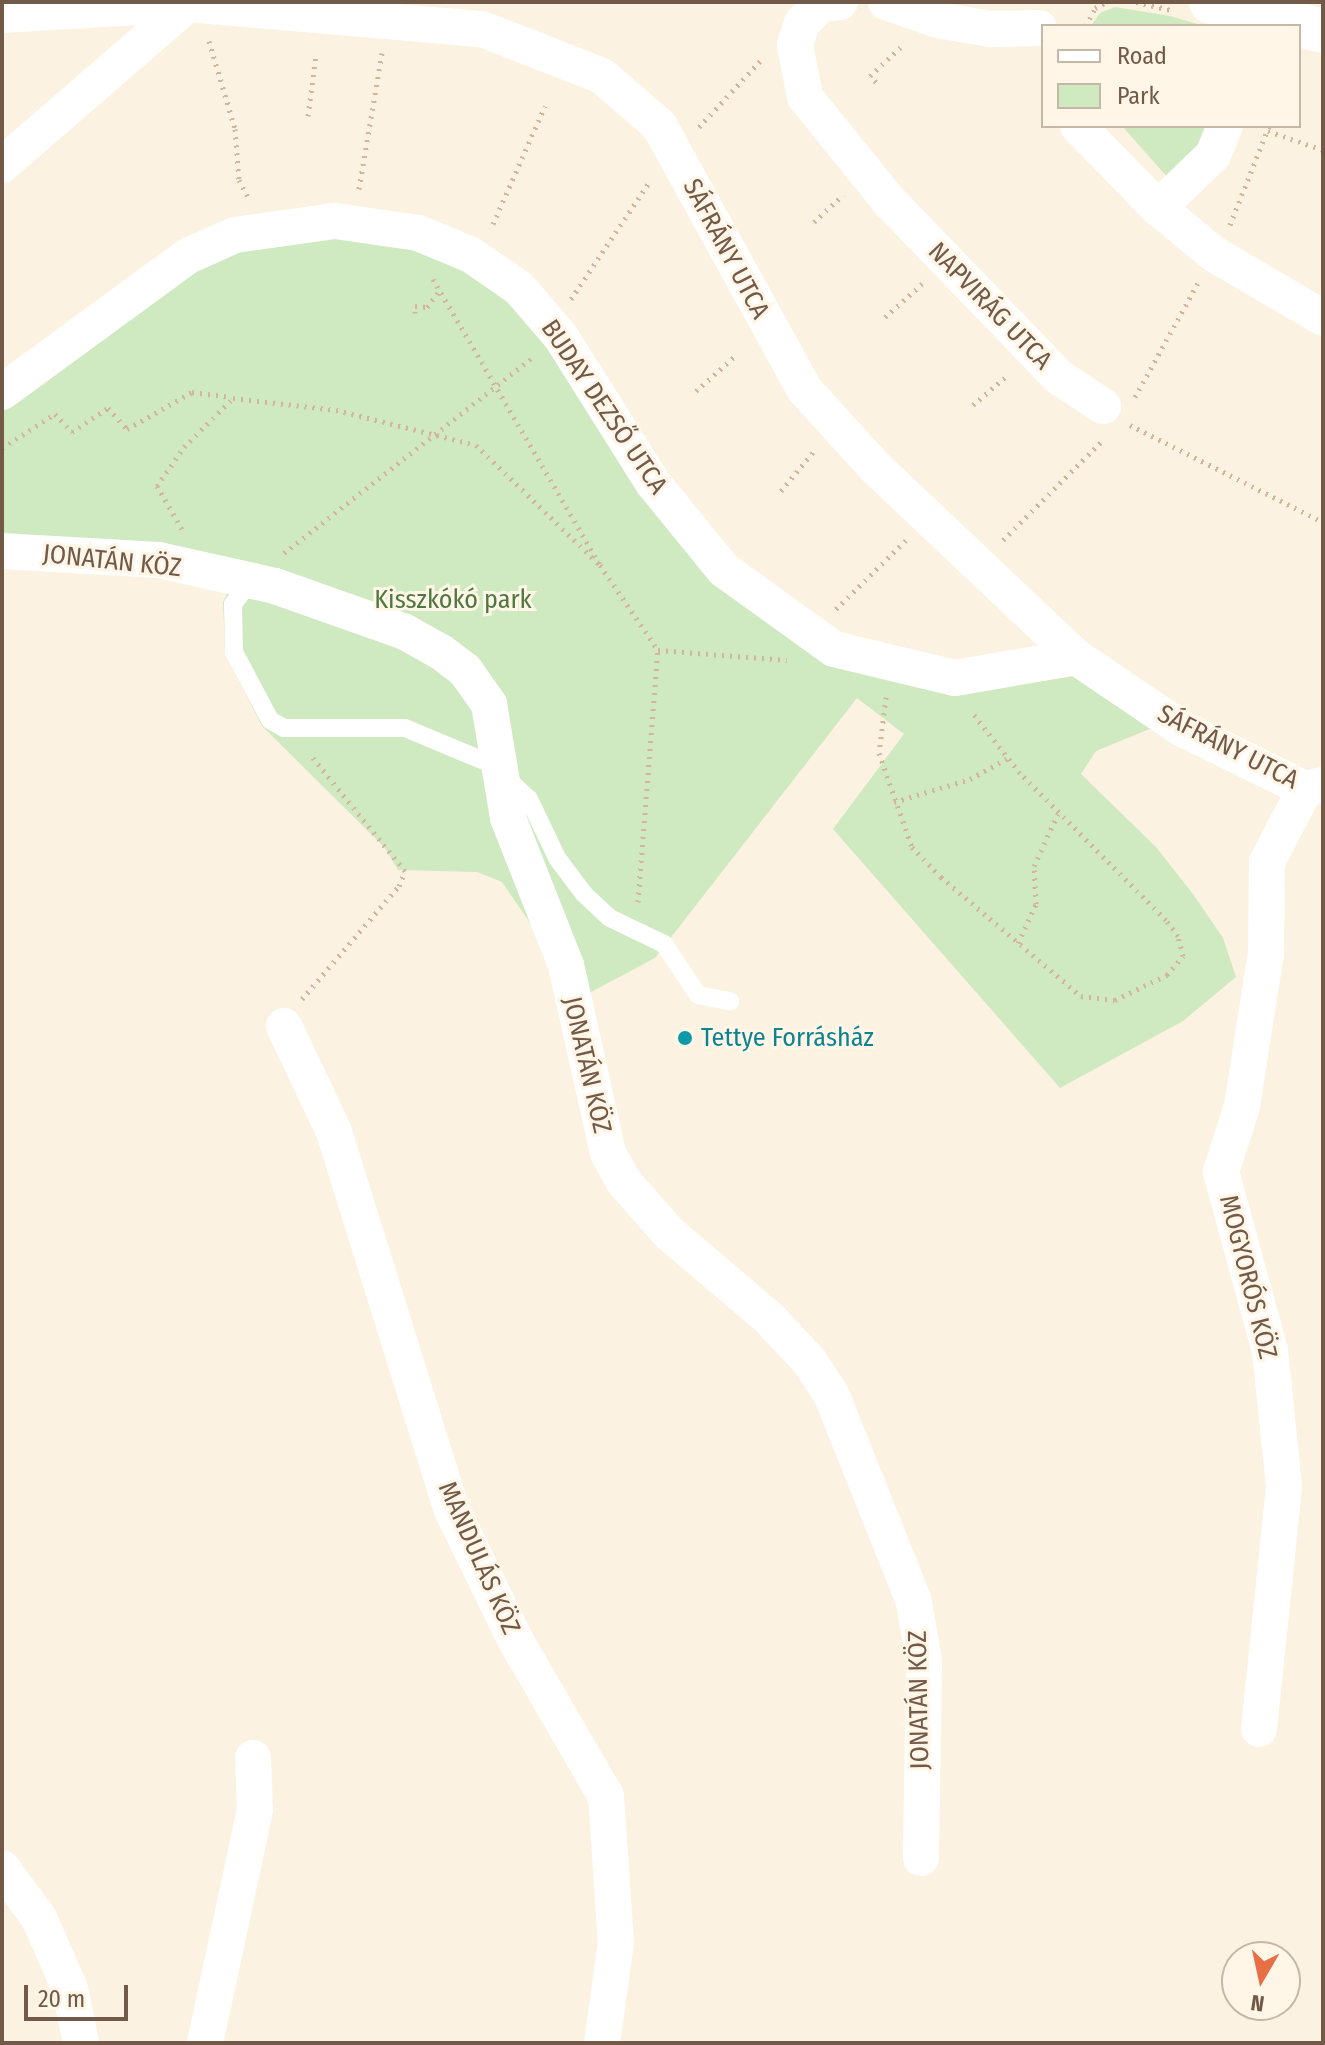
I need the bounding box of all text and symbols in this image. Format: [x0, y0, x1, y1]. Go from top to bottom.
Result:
legend [1041, 24, 1301, 128]
text: Road [1117, 42, 1167, 70]
text: Park [1117, 82, 1160, 110]
street label: SÁFRÁNY UTCA [676, 174, 776, 324]
street label: NAPVIRÁG UTCA [922, 236, 1058, 376]
street label: BUDAY DEZSŐ UTCA [534, 314, 674, 500]
street label: JONATÁN KÖZ [41, 538, 183, 584]
park label: Kisszkókó park [374, 584, 532, 616]
street label: SÁFRÁNY UTCA [1152, 698, 1304, 796]
street label: JONATÁN KÖZ [556, 994, 618, 1136]
place label: Tettye Forrásház [701, 1022, 874, 1054]
marker: Tettye Forrásház [676, 1029, 694, 1047]
street label: MOGYORÓS KÖZ [1213, 1192, 1283, 1362]
street label: MANDULÁS KÖZ [431, 1477, 527, 1639]
street label: JONATÁN KÖZ [902, 1630, 936, 1770]
north arrow [1221, 1941, 1301, 2021]
scale bar [28, 1969, 132, 2019]
text: 20 m [38, 1985, 85, 2013]
text: N [1249, 1989, 1266, 2018]

